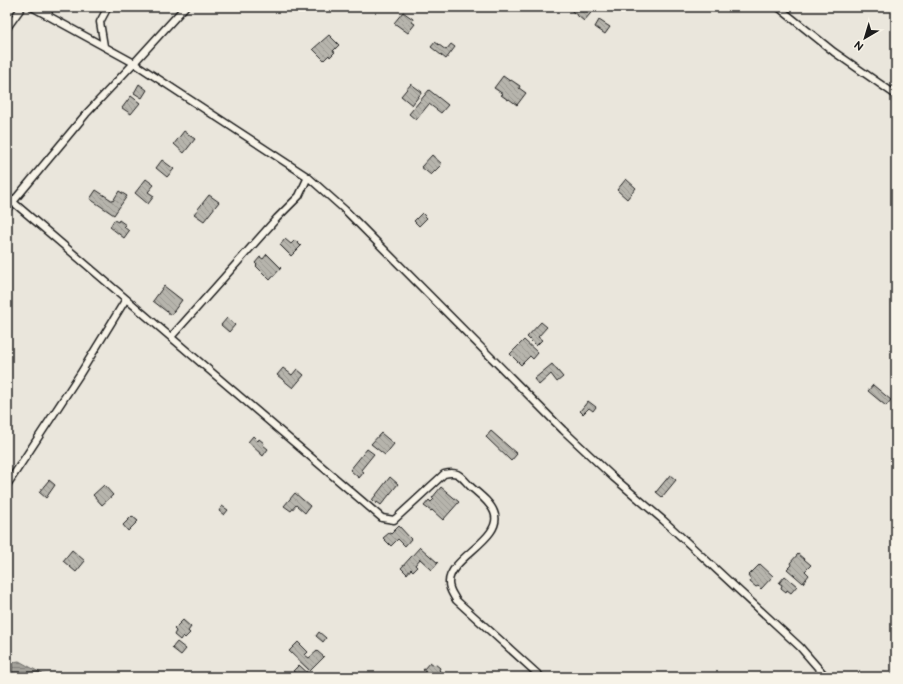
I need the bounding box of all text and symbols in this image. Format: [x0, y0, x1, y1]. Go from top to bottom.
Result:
north arrow [845, 18, 885, 58]
text: N [852, 38, 866, 53]

